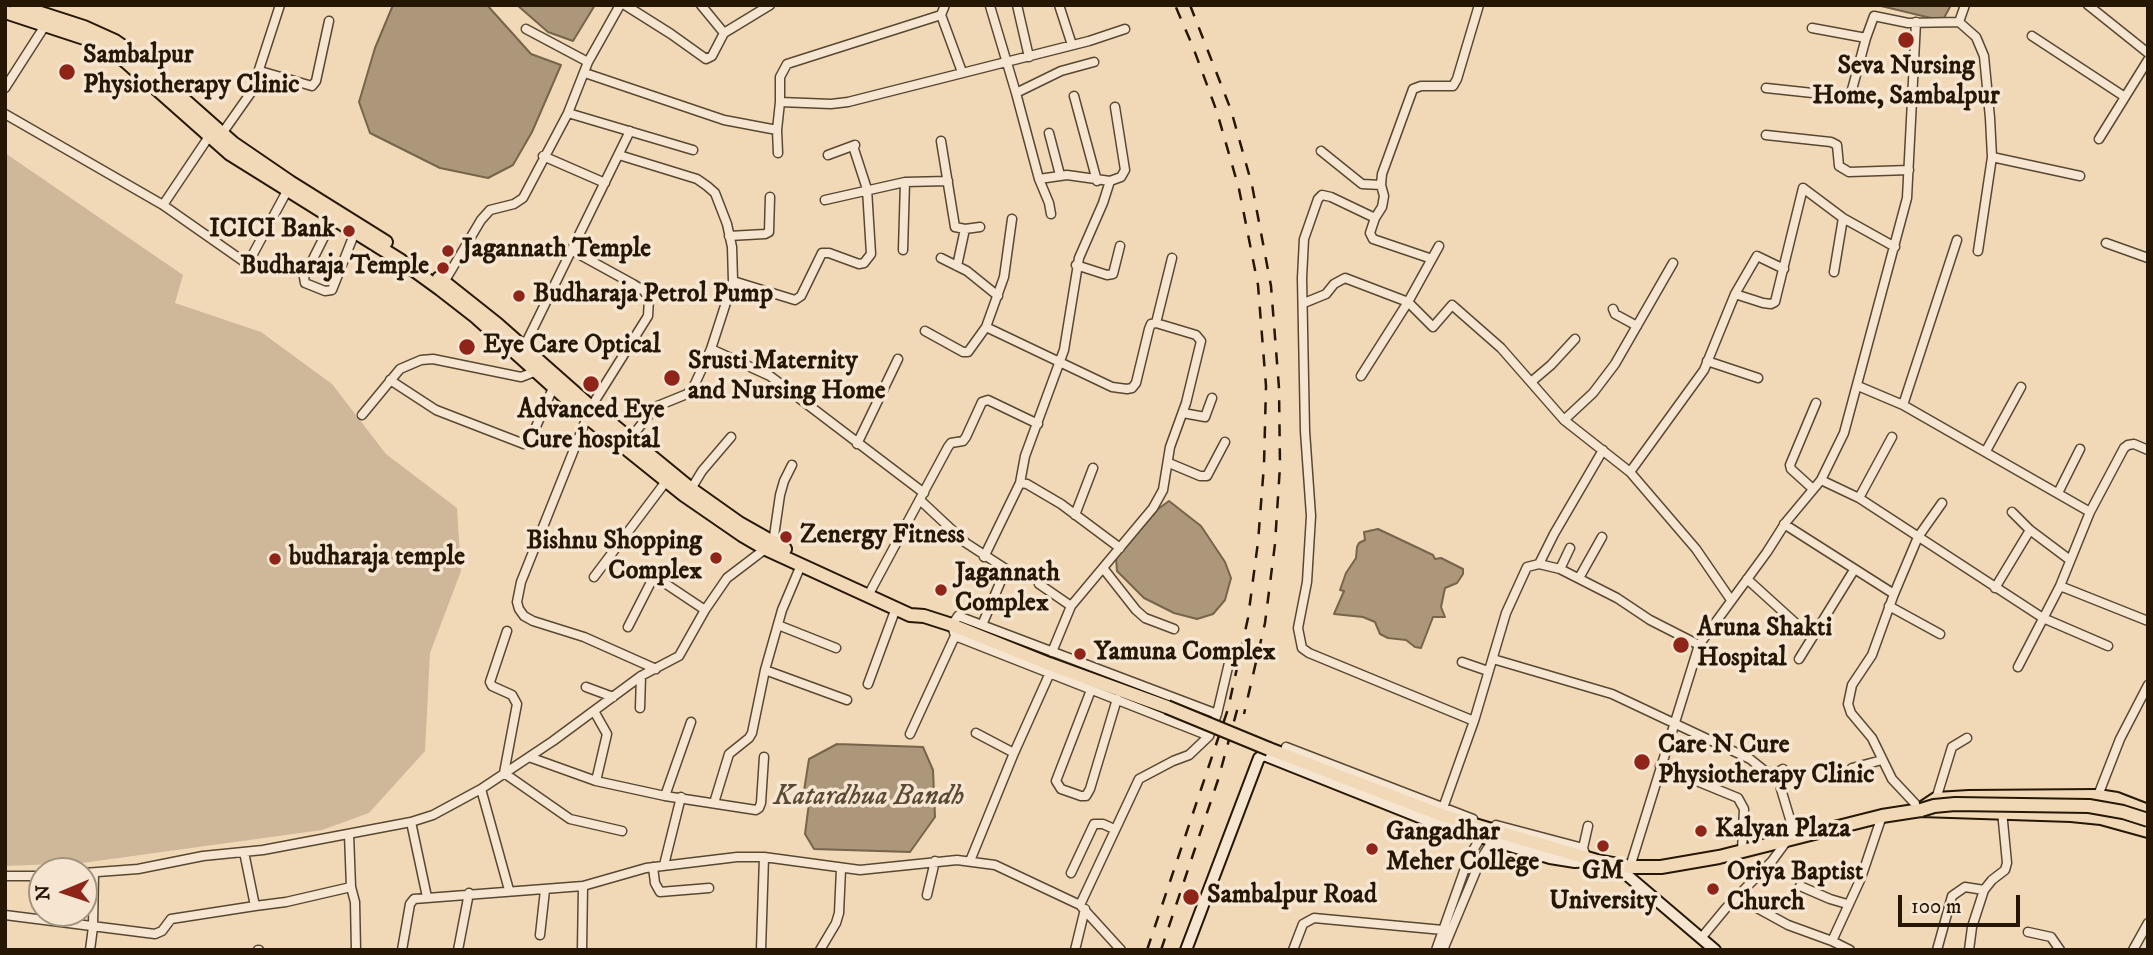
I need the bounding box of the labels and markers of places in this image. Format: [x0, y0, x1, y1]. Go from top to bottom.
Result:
marker: Seva Nursing Home, Sambalpur [1896, 30, 1916, 50]
place label: Sambalpur Physiotherapy Clinic [83, 41, 300, 102]
place label: Seva Nursing Home, Sambalpur [1812, 52, 2000, 114]
marker: Sambalpur Physiotherapy Clinic [57, 62, 77, 82]
place label: ICICI Bank [209, 215, 335, 247]
marker: ICICI Bank [341, 223, 357, 239]
place label: Jagannath Temple [462, 235, 651, 267]
marker: Jagannath Temple [440, 243, 456, 259]
place label: Budharaja Temple [240, 252, 429, 284]
marker: Budharaja Temple [435, 260, 451, 276]
place label: Budharaja Petrol Pump [533, 280, 773, 312]
marker: Budharaja Petrol Pump [511, 288, 527, 304]
place label: Eye Care Optical [483, 331, 660, 363]
marker: Eye Care Optical [457, 337, 477, 357]
place label: Srusti Maternity and Nursing Home [688, 347, 886, 408]
marker: Srusti Maternity and Nursing Home [662, 368, 682, 388]
marker: Advanced Eye Cure hospital [581, 374, 601, 394]
place label: Advanced Eye Cure hospital [518, 396, 664, 458]
place label: Zenergy Fitness [800, 521, 965, 553]
place label: Bishnu Shopping Complex [526, 527, 702, 588]
marker: Zenergy Fitness [778, 529, 794, 545]
place label: budharaja temple [289, 543, 465, 575]
marker: Bishnu Shopping Complex [708, 550, 724, 566]
marker: budharaja temple [267, 551, 283, 567]
place label: Jagannath Complex [955, 559, 1060, 620]
marker: Jagannath Complex [933, 582, 949, 598]
place label: Aruna Shakti Hospital [1697, 614, 1832, 676]
marker: Aruna Shakti Hospital [1671, 635, 1691, 655]
place label: Yamuna Complex [1094, 638, 1276, 670]
marker: Yamuna Complex [1072, 646, 1088, 662]
place label: Care N Cure Physiotherapy Clinic [1658, 731, 1875, 792]
marker: Care N Cure Physiotherapy Clinic [1632, 752, 1652, 772]
place label: Kalyan Plaza [1715, 815, 1850, 847]
place label: Gangadhar Meher College [1386, 818, 1539, 880]
marker: Kalyan Plaza [1693, 823, 1709, 839]
marker: GM University [1595, 838, 1611, 854]
marker: Gangadhar Meher College [1364, 841, 1380, 857]
place label: GM University [1549, 857, 1657, 918]
place label: Oriya Baptist Church [1727, 858, 1863, 920]
place label: Sambalpur Road [1207, 881, 1377, 913]
marker: Oriya Baptist Church [1705, 881, 1721, 897]
marker: Sambalpur Road [1181, 887, 1201, 907]

